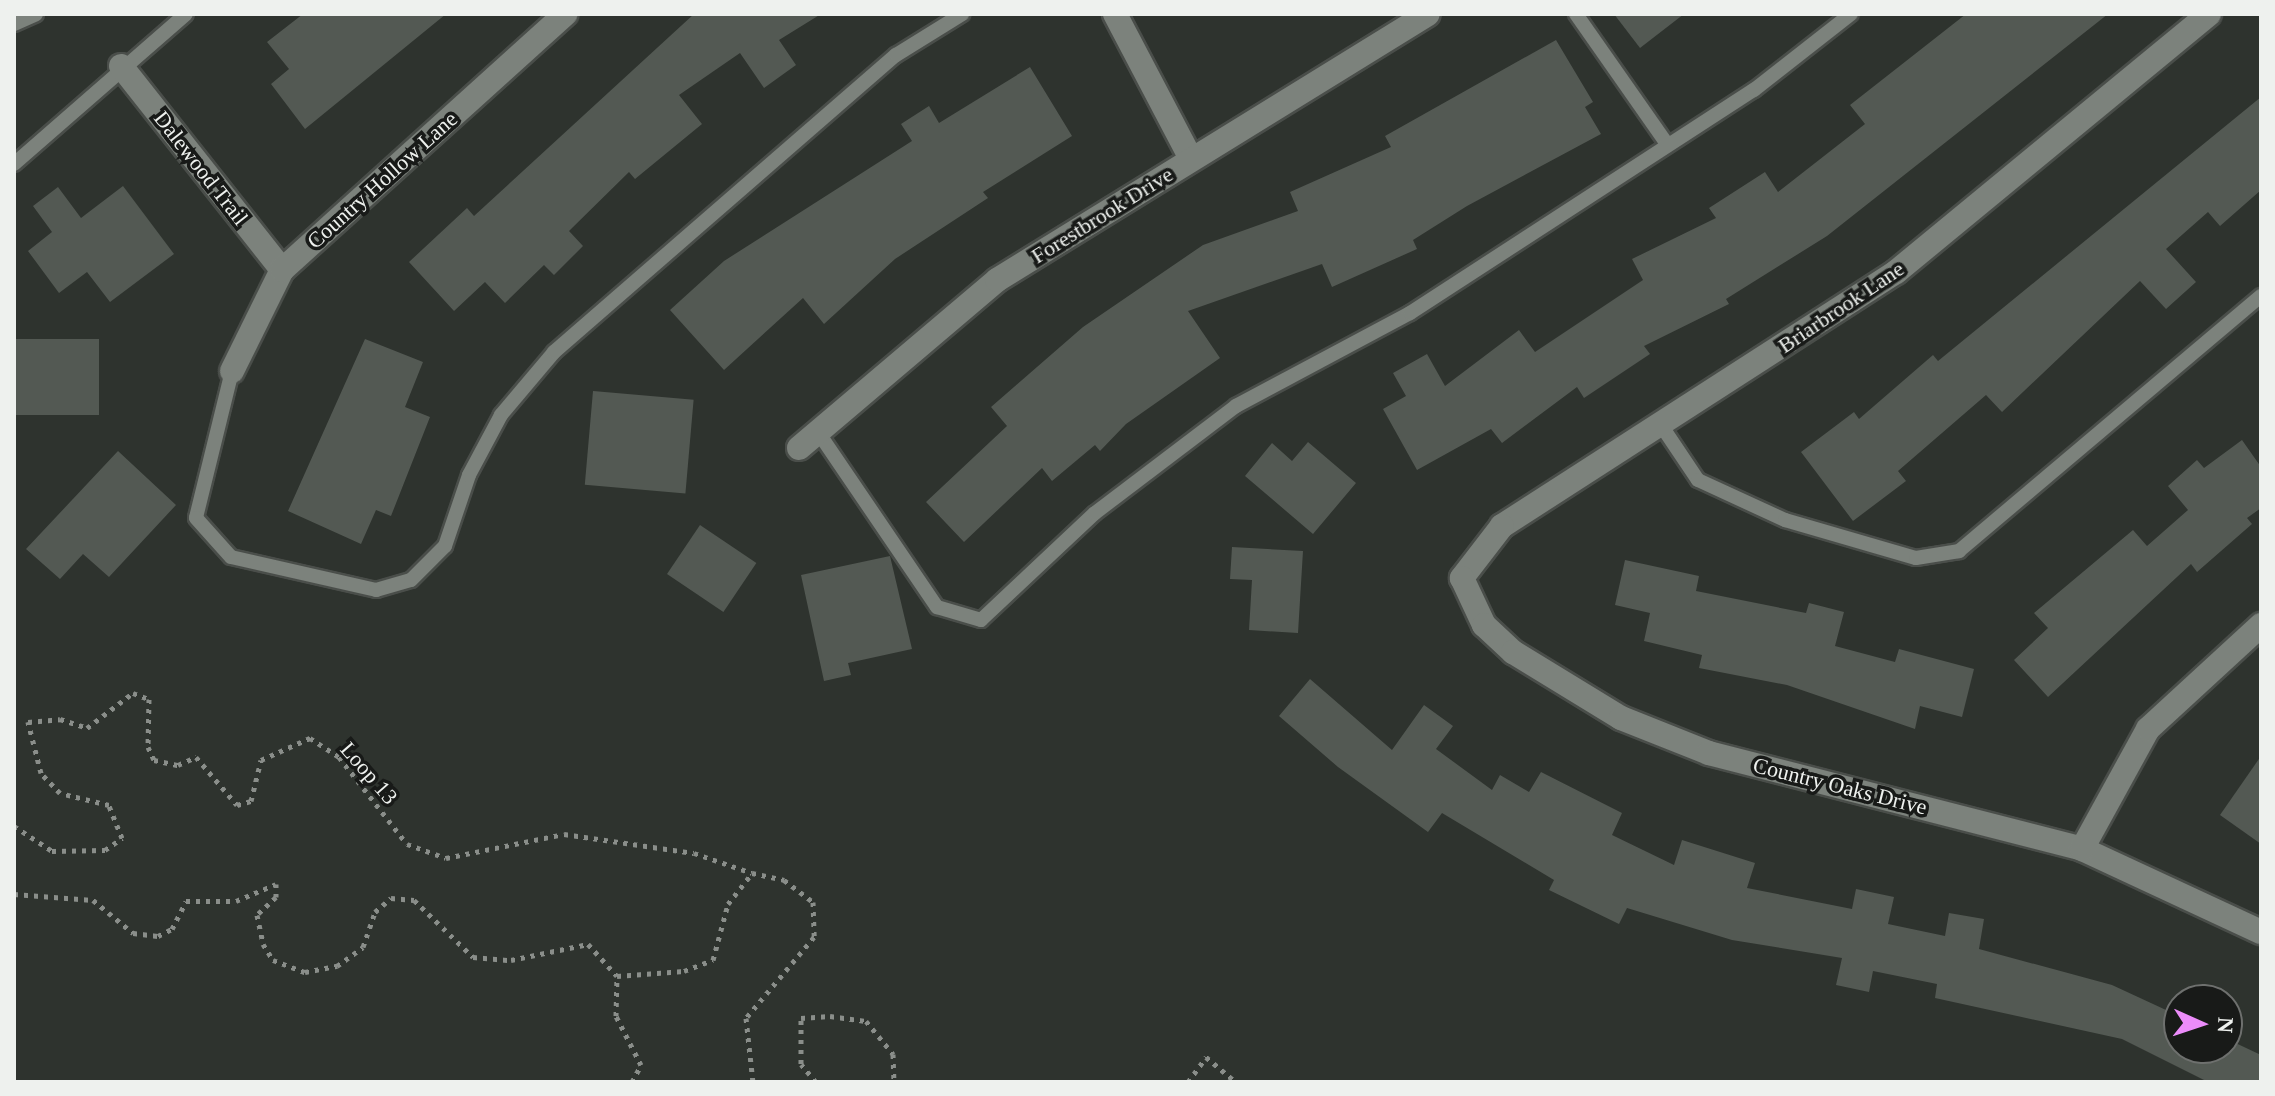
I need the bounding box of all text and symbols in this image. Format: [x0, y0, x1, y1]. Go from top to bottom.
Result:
street label: Dalewood Trail [148, 106, 254, 230]
street label: Country Hollow Lane [301, 106, 463, 254]
street label: Forestbrook Drive [1026, 161, 1178, 269]
street label: Briarbrook Lane [1773, 255, 1909, 359]
street label: Loop 13 [335, 736, 403, 810]
street label: Country Oaks Drive [1750, 752, 1930, 820]
north arrow [2163, 984, 2243, 1064]
text: N [2213, 1017, 2238, 1034]

